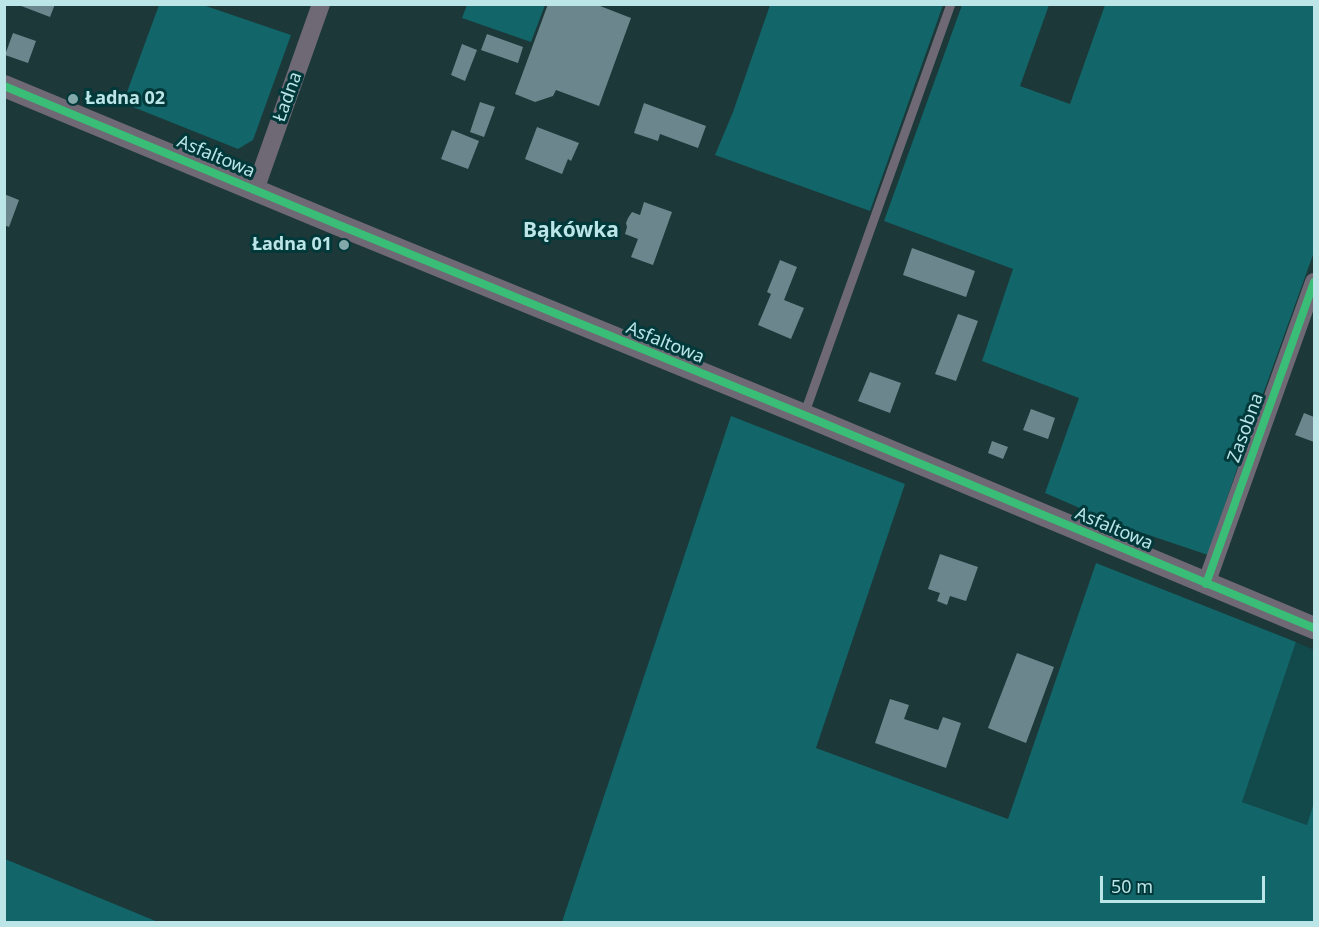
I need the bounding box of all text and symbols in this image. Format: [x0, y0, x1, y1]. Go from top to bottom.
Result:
street label: Ładna [269, 69, 307, 125]
place label: Ładna 02 [85, 88, 165, 110]
marker: Ładna 02 [66, 92, 80, 106]
street label: Asfaltowa [174, 131, 258, 183]
district label: Bąkówka [523, 218, 619, 244]
place label: Ładna 01 [252, 234, 332, 256]
marker: Ładna 01 [337, 238, 351, 252]
street label: Asfaltowa [623, 318, 707, 368]
street label: Zasobna [1224, 390, 1268, 466]
street label: Asfaltowa [1072, 503, 1156, 555]
scale bar [1103, 864, 1268, 902]
text: 50 m [1111, 874, 1153, 898]

